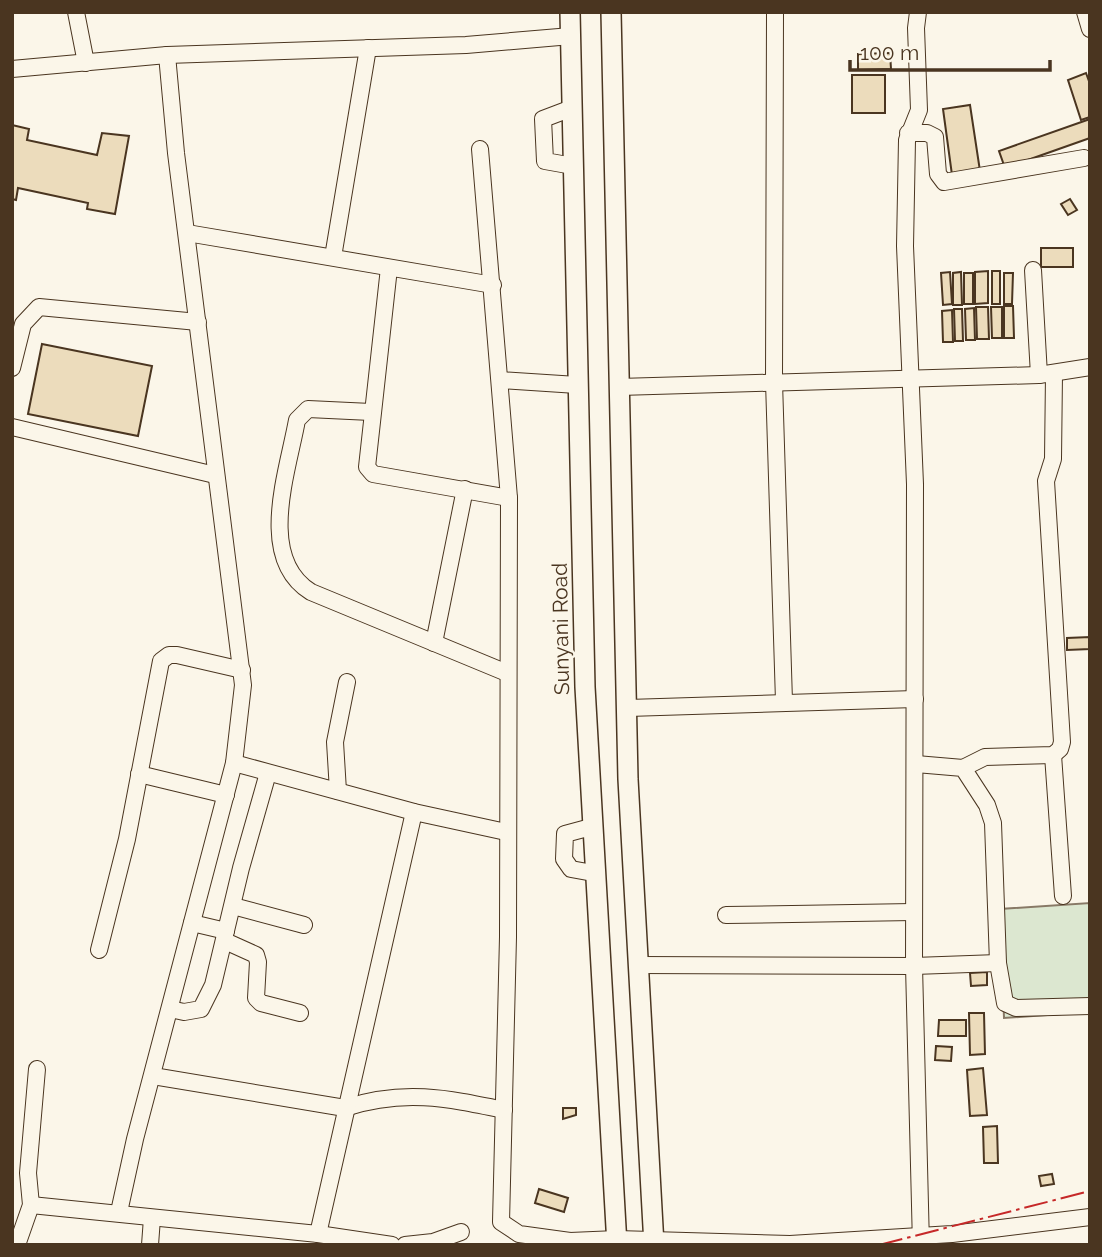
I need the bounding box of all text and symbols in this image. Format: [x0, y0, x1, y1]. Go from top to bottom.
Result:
scale bar [850, 28, 1050, 72]
text: 100 m [860, 40, 919, 65]
street label: Sunyani Road [547, 563, 574, 695]

